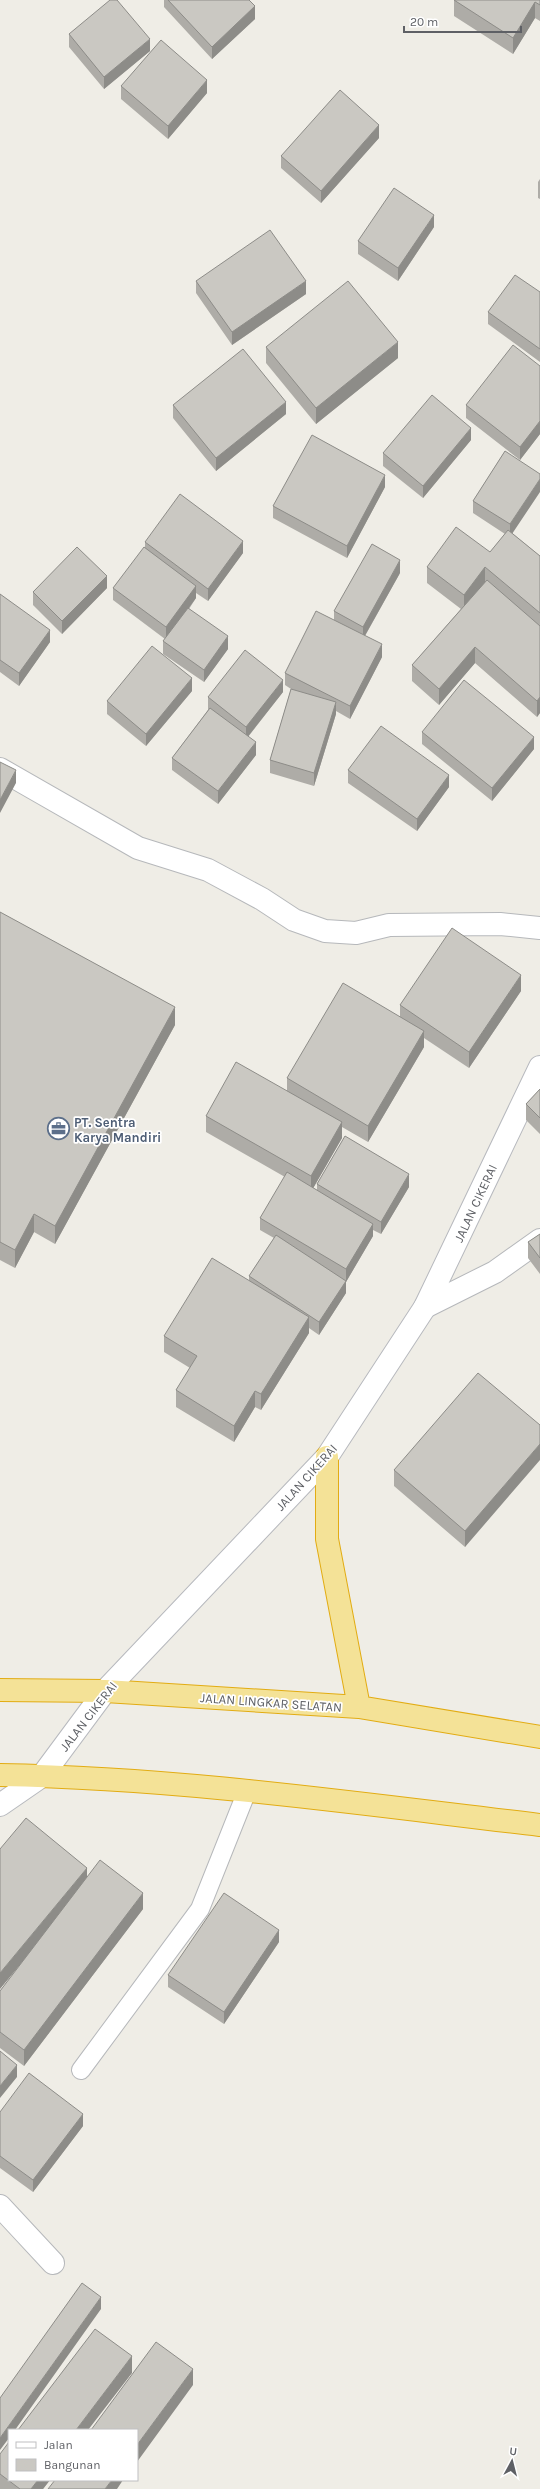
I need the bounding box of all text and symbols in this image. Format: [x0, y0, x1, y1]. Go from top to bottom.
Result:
scale bar [404, 8, 521, 34]
text: 20 m [410, 15, 438, 29]
place label: PT. Sentra Karya Mandiri [74, 1115, 161, 1145]
office icon: PT. Sentra Karya Mandiri [46, 1116, 72, 1142]
street label: JALAN CIKERAI [451, 1162, 500, 1245]
street label: JALAN CIKERAI [273, 1441, 340, 1514]
street label: JALAN CIKERAI [57, 1679, 120, 1754]
street label: JALAN LINGKAR SELATAN [200, 1690, 342, 1715]
legend [8, 2429, 138, 2481]
text: Jalan [44, 2438, 73, 2452]
north arrow [492, 2441, 532, 2481]
text: U [509, 2445, 518, 2458]
text: Bangunan [44, 2458, 100, 2472]

